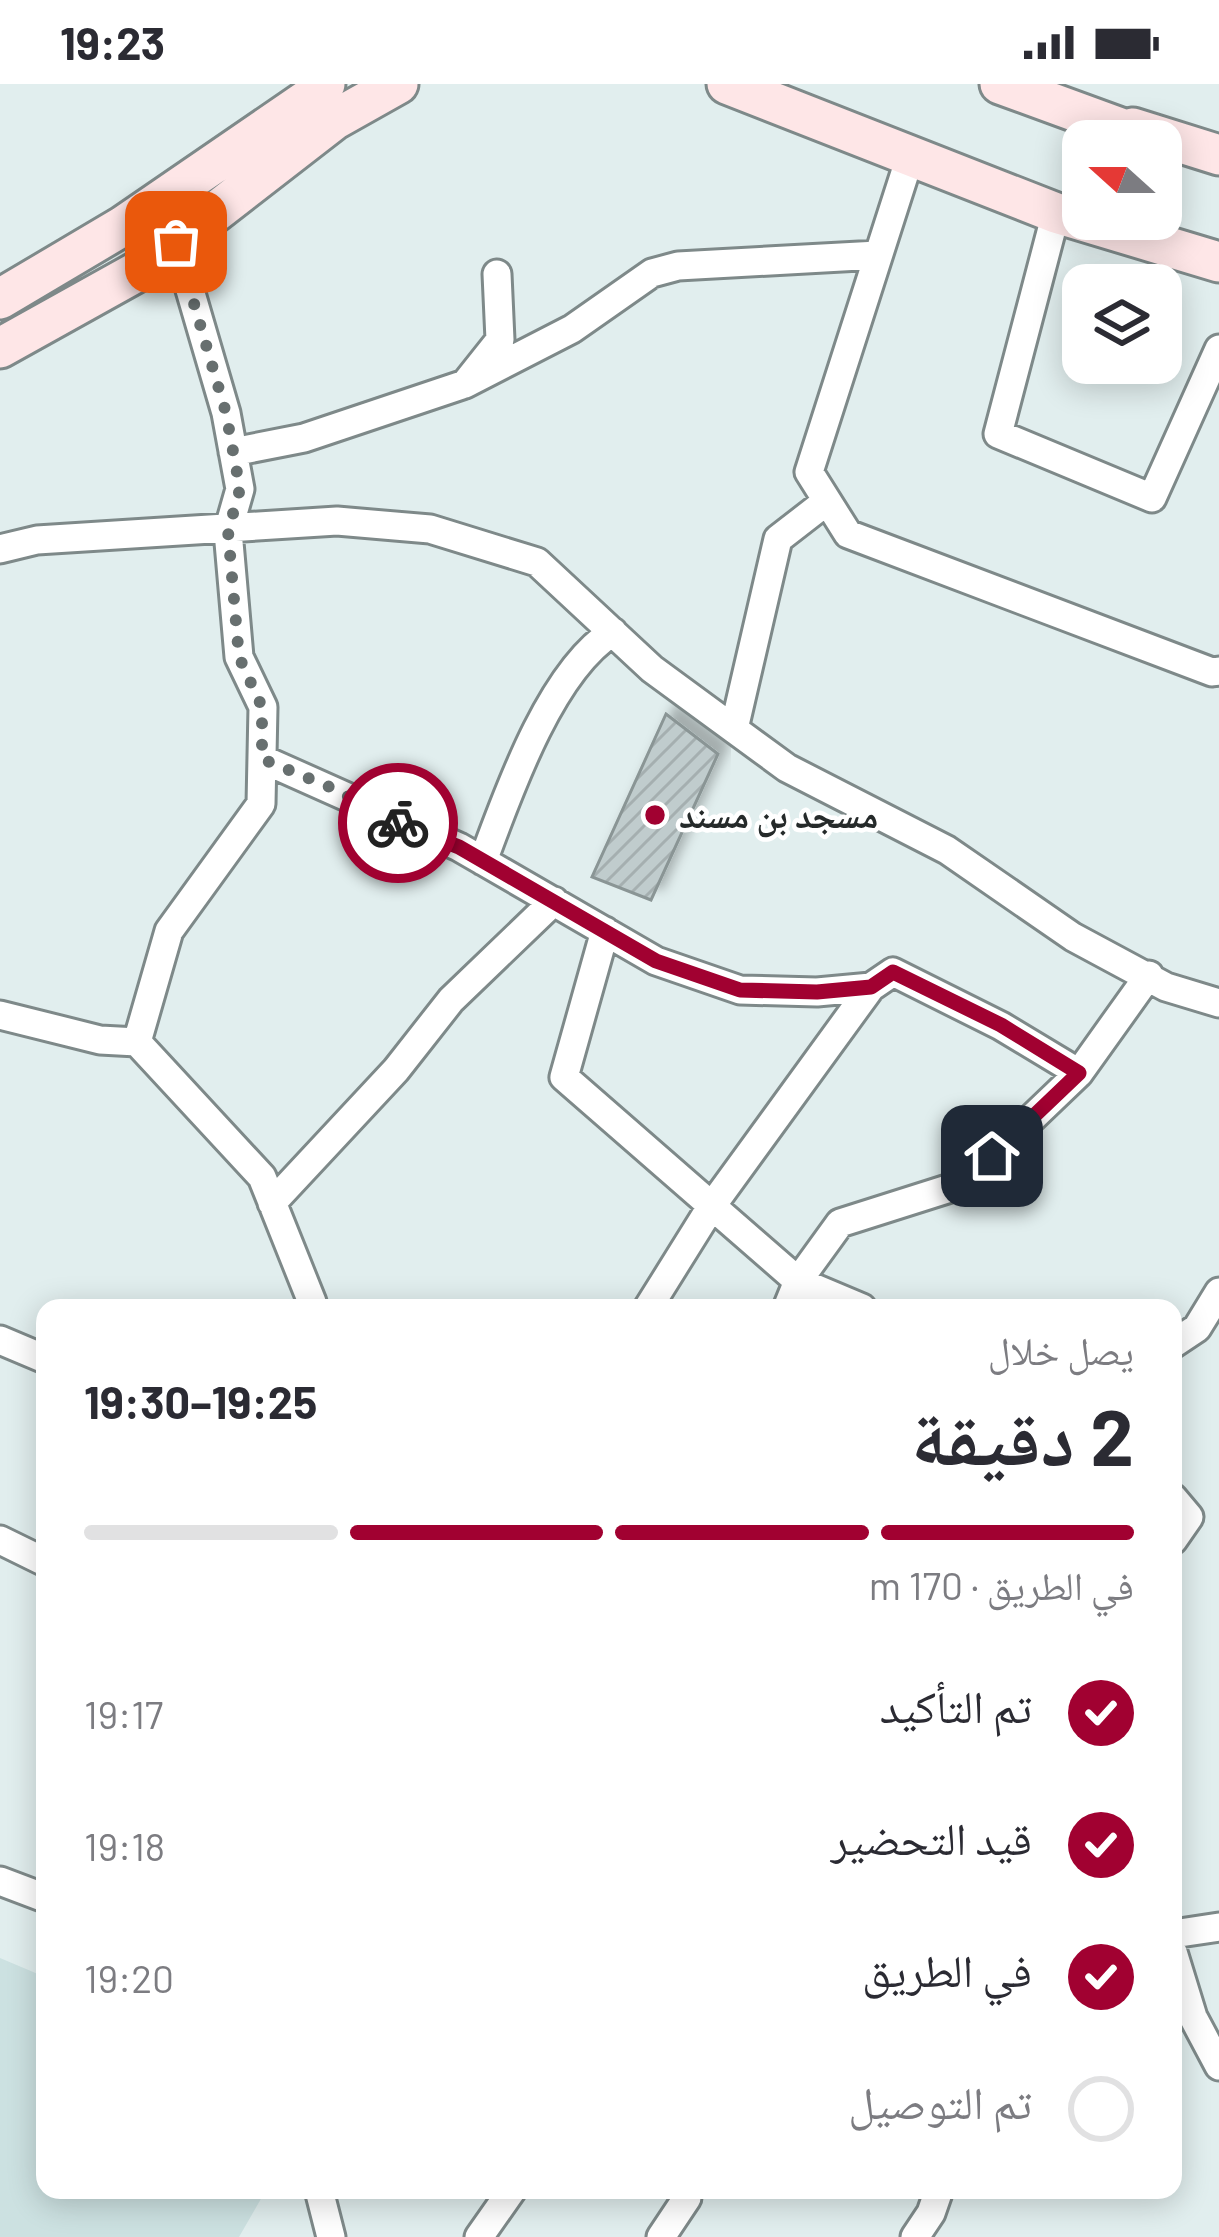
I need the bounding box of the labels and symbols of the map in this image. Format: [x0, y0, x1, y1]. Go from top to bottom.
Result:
north arrow [1062, 120, 1182, 240]
pin [125, 191, 227, 293]
courier [338, 763, 458, 883]
place label: مسجد بن مسند [679, 792, 878, 838]
marker: مسجد بن مسند [642, 802, 668, 828]
pin [941, 1105, 1043, 1207]

